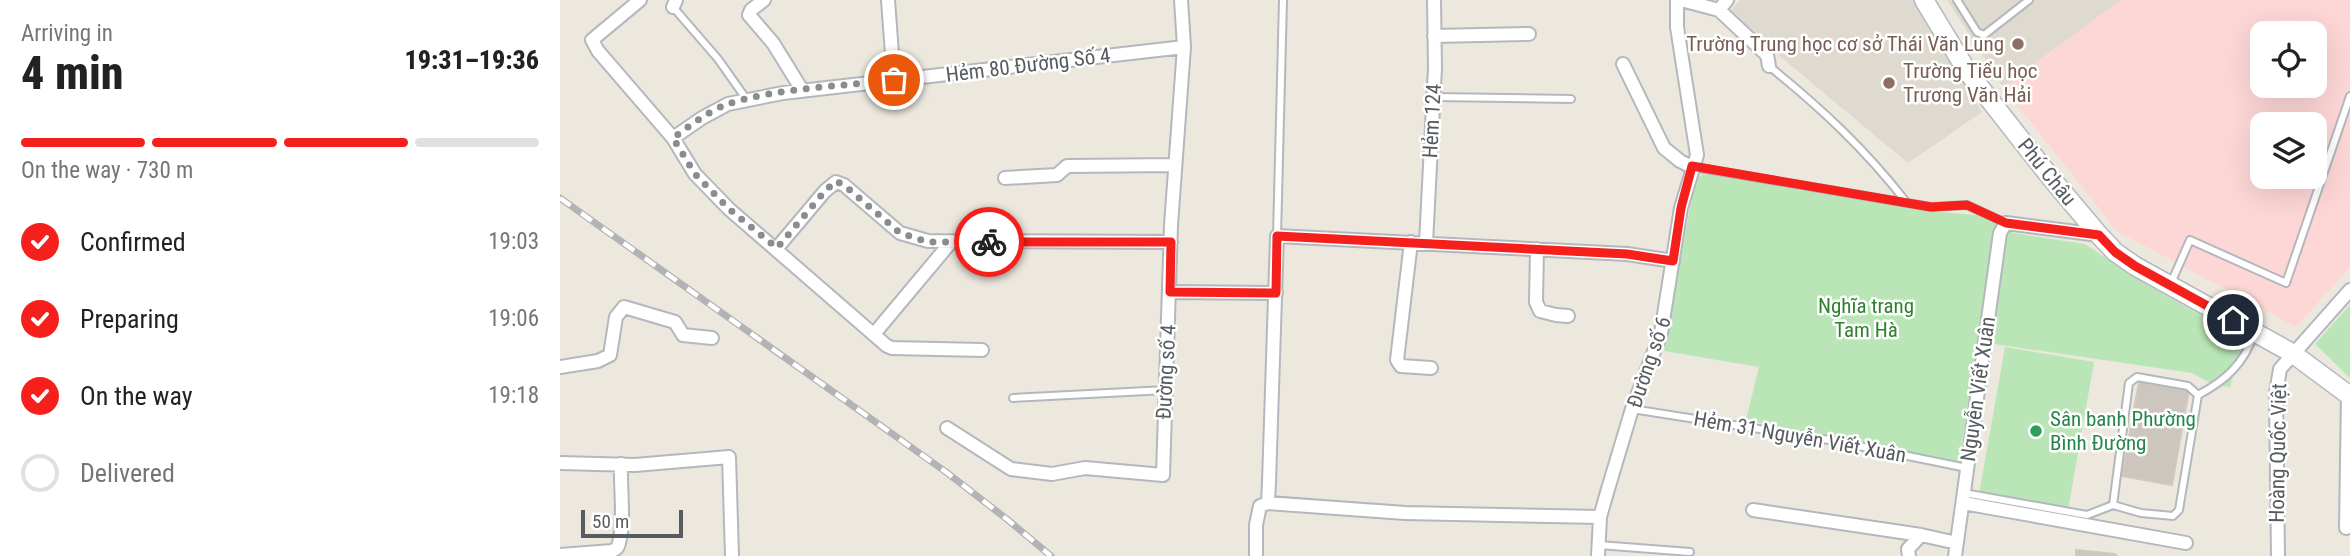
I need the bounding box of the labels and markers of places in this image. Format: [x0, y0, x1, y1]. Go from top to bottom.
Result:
place label: Trường Trung học cơ sở Thái Văn Lung [1686, 32, 2004, 56]
marker: Trường Trung học cơ sở Thái Văn Lung [2010, 36, 2026, 52]
pin [864, 50, 924, 110]
place label: Trường Tiểu học Trương Văn Hải [1903, 59, 2038, 107]
marker: Trường Tiểu học Trương Văn Hải [1881, 75, 1897, 91]
pin [2203, 290, 2263, 350]
place label: Sân banh Phường Bình Đường [2050, 407, 2196, 455]
marker: Sân banh Phường Bình Đường [2028, 423, 2044, 439]

